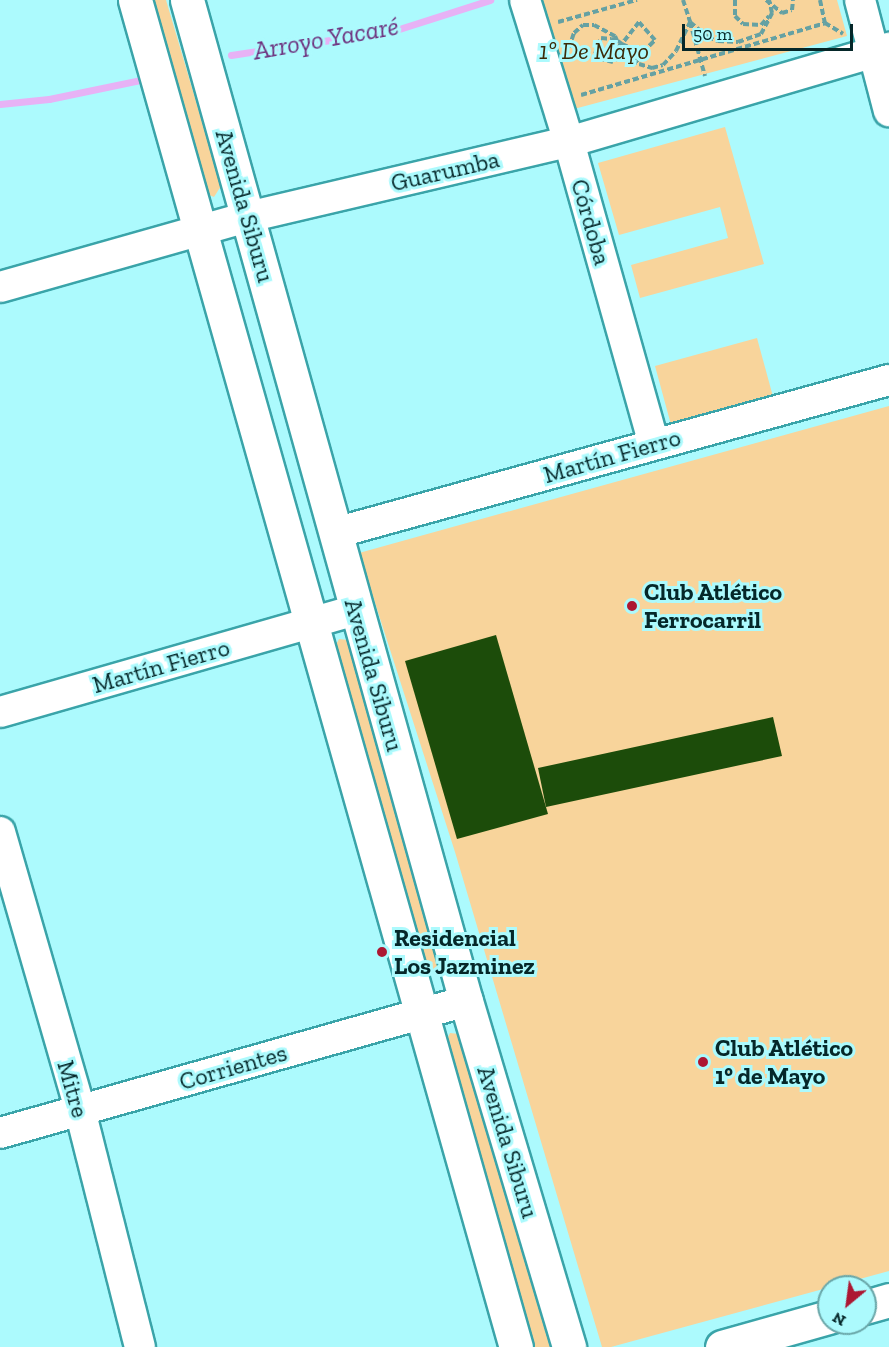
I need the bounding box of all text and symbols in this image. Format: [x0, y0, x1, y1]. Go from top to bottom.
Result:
water label: Arroyo Yacaré [250, 11, 402, 67]
scale bar [685, 12, 856, 50]
text: 50 m [693, 23, 732, 45]
park label: 1º De Mayo [539, 37, 649, 65]
street label: Avenida Siburu [209, 126, 281, 286]
street label: Guarumba [388, 145, 502, 197]
street label: Córdoba [565, 176, 617, 268]
street label: Martín Fierro [540, 423, 684, 489]
place label: Club Atlético Ferrocarril [644, 578, 783, 634]
street label: Avenida Siburu [338, 595, 410, 755]
marker: Club Atlético Ferrocarril [625, 599, 639, 613]
street label: Martín Fierro [89, 633, 233, 699]
place label: Residencial Los Jazminez [394, 924, 535, 980]
marker: Residencial Los Jazminez [375, 945, 389, 959]
place label: Club Atlético 1° de Mayo [715, 1034, 854, 1090]
street label: Corrientes [176, 1038, 290, 1096]
marker: Club Atlético 1° de Mayo [696, 1055, 710, 1069]
street label: Mitre [51, 1057, 95, 1121]
street label: Avenida Siburu [471, 1062, 545, 1222]
north arrow [817, 1275, 877, 1335]
text: N [829, 1308, 849, 1331]

